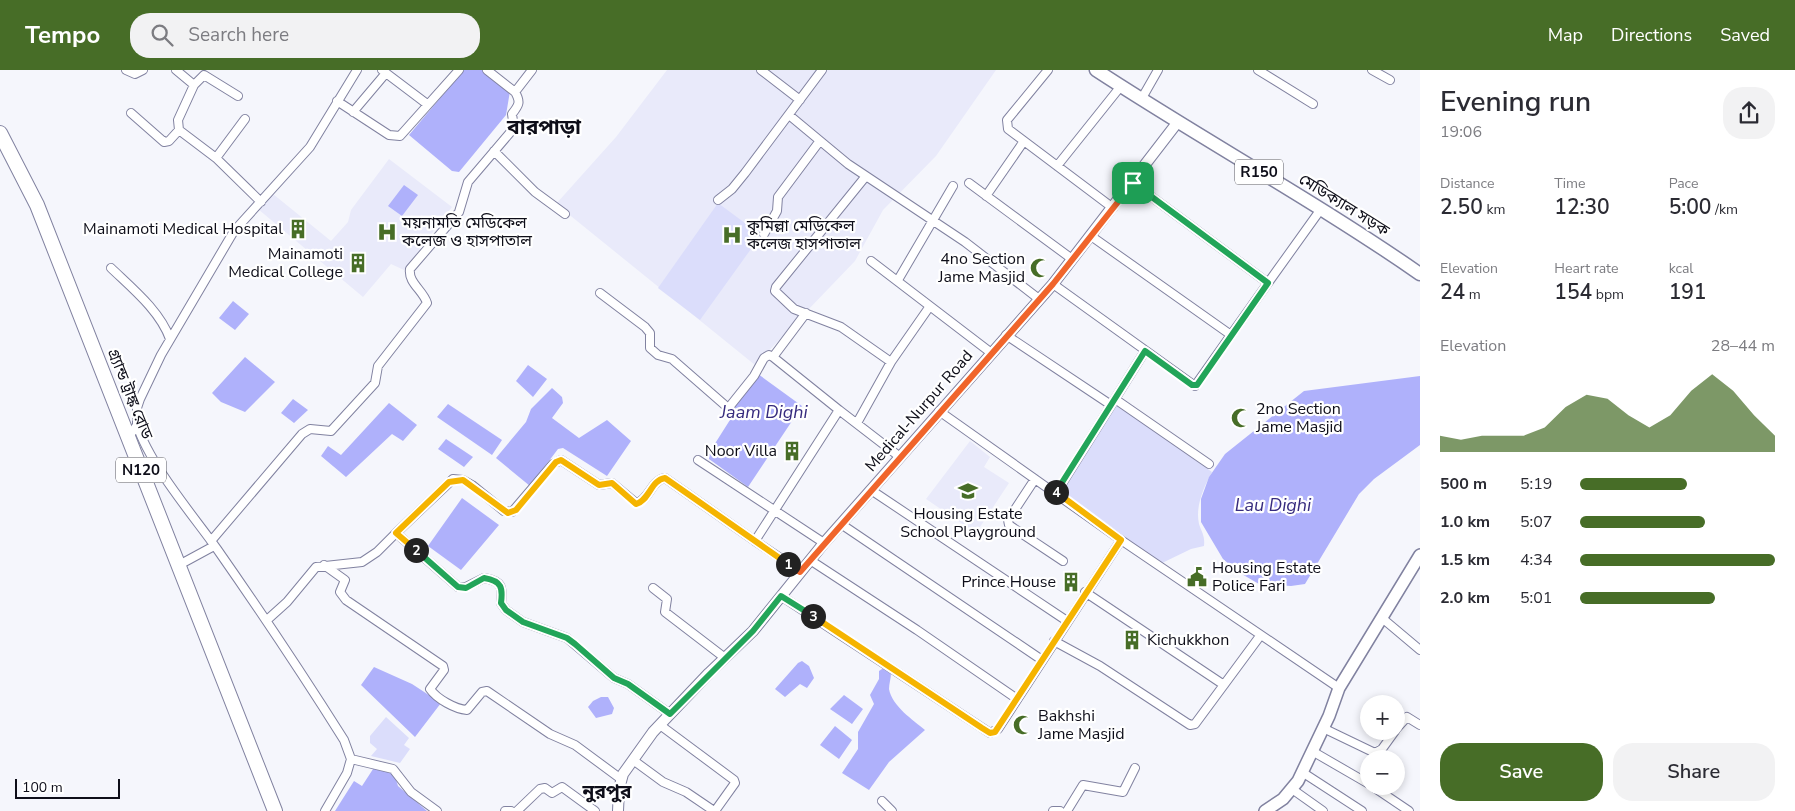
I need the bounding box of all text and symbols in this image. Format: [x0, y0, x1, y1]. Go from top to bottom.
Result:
search box [130, 13, 480, 58]
text: Tempo [25, 19, 100, 51]
icon: search [148, 21, 176, 49]
text: Search here [188, 22, 289, 48]
text: Map [1548, 23, 1583, 47]
text: Directions [1611, 23, 1692, 47]
text: Saved [1720, 23, 1770, 47]
text: Evening run [1440, 83, 1591, 121]
button: share [1723, 87, 1775, 139]
district label: বারপাড়া [506, 113, 582, 141]
text: 19:06 [1440, 121, 1482, 143]
road number: R150 [1235, 160, 1283, 184]
pin [1112, 162, 1154, 204]
street label: মেডিক্যাল সড়ক [1295, 168, 1394, 242]
icon: arrive [1119, 169, 1147, 197]
text: Distance [1440, 174, 1494, 193]
text: Time [1554, 174, 1585, 193]
text: Pace [1669, 174, 1698, 193]
text: 2.50 [1440, 193, 1483, 221]
text: 12:30 [1554, 193, 1610, 221]
text: 5:00 [1669, 193, 1711, 221]
text: km [1483, 200, 1505, 219]
text: /km [1711, 200, 1738, 219]
place label: ময়নামতি মেডিকেল কলেজ ও হাসপাতাল [401, 212, 532, 252]
place label: কুমিল্লা মেডিকেল কলেজ হাসপাতাল [746, 215, 861, 255]
place label: Mainamoti Medical Hospital [83, 218, 283, 240]
building icon: Mainamoti Medical Hospital [287, 218, 309, 240]
hospital icon: ময়নামতি মেডিকেল কলেজ ও হাসপাতাল [376, 221, 398, 243]
hospital icon: কুমিল্লা মেডিকেল কলেজ হাসপাতাল [721, 224, 743, 246]
place label: Mainamoti Medical College [228, 243, 343, 283]
place label: 4no Section Jame Masjid [937, 248, 1025, 288]
building icon: Mainamoti Medical College [347, 252, 369, 274]
mosque icon: 4no Section Jame Masjid [1029, 257, 1051, 279]
text: Elevation [1440, 259, 1498, 278]
text: Heart rate [1554, 259, 1618, 278]
text: kcal [1669, 259, 1693, 278]
text: 24 [1440, 278, 1465, 306]
text: 154 [1554, 278, 1592, 306]
text: 191 [1669, 278, 1706, 306]
text: m [1465, 285, 1481, 304]
text: bpm [1592, 285, 1624, 304]
text: Elevation [1440, 335, 1506, 357]
text: 28–44 m [1711, 335, 1775, 357]
street label: গ্র্যান্ড ট্রাঙ্ক রোড [102, 345, 158, 443]
street label: Medical-Nurpur Road [860, 346, 978, 476]
place label: 2no Section Jame Masjid [1255, 398, 1343, 438]
water label: Jaam Dighi [719, 400, 809, 424]
mosque icon: 2no Section Jame Masjid [1230, 407, 1252, 429]
place label: Noor Villa [705, 440, 777, 462]
building icon: Noor Villa [781, 440, 803, 462]
road number: N120 [116, 458, 166, 482]
text: 500 m [1440, 473, 1487, 495]
text: 5:19 [1520, 473, 1552, 495]
school or university icon: Housing Estate School Playground [957, 480, 979, 502]
pin: 4 [1044, 480, 1068, 504]
text: 4 [1052, 483, 1061, 502]
water label: Lau Dighi [1235, 493, 1312, 517]
place label: Housing Estate School Playground [900, 503, 1036, 543]
text: 1.0 km [1440, 511, 1490, 533]
text: 5:07 [1520, 511, 1552, 533]
pin: 2 [404, 538, 428, 562]
text: 2 [412, 541, 421, 560]
text: 1.5 km [1440, 549, 1490, 571]
text: 4:34 [1520, 549, 1552, 571]
pin: 1 [776, 552, 800, 576]
text: 1 [784, 555, 793, 574]
place label: Housing Estate Police Fari [1212, 557, 1321, 597]
public building icon: Housing Estate Police Fari [1186, 566, 1208, 588]
place label: Prince House [961, 571, 1056, 593]
building icon: Prince House [1060, 571, 1082, 593]
text: 2.0 km [1440, 587, 1490, 609]
text: 5:01 [1520, 587, 1552, 609]
pin: 3 [800, 604, 826, 628]
text: 3 [809, 607, 818, 626]
building icon: Kichukkhon [1121, 629, 1143, 651]
place label: Kichukkhon [1147, 629, 1229, 651]
map controls [1360, 695, 1405, 795]
button: + [1360, 695, 1405, 740]
place label: Bakhshi Jame Masjid [1037, 705, 1125, 745]
mosque icon: Bakhshi Jame Masjid [1012, 714, 1034, 736]
button: Save [1440, 743, 1603, 801]
button: Share [1613, 743, 1775, 801]
button: − [1360, 750, 1405, 795]
scale bar [15, 776, 120, 799]
text: 100 m [22, 778, 63, 797]
district label: নুরপুর [582, 779, 632, 805]

